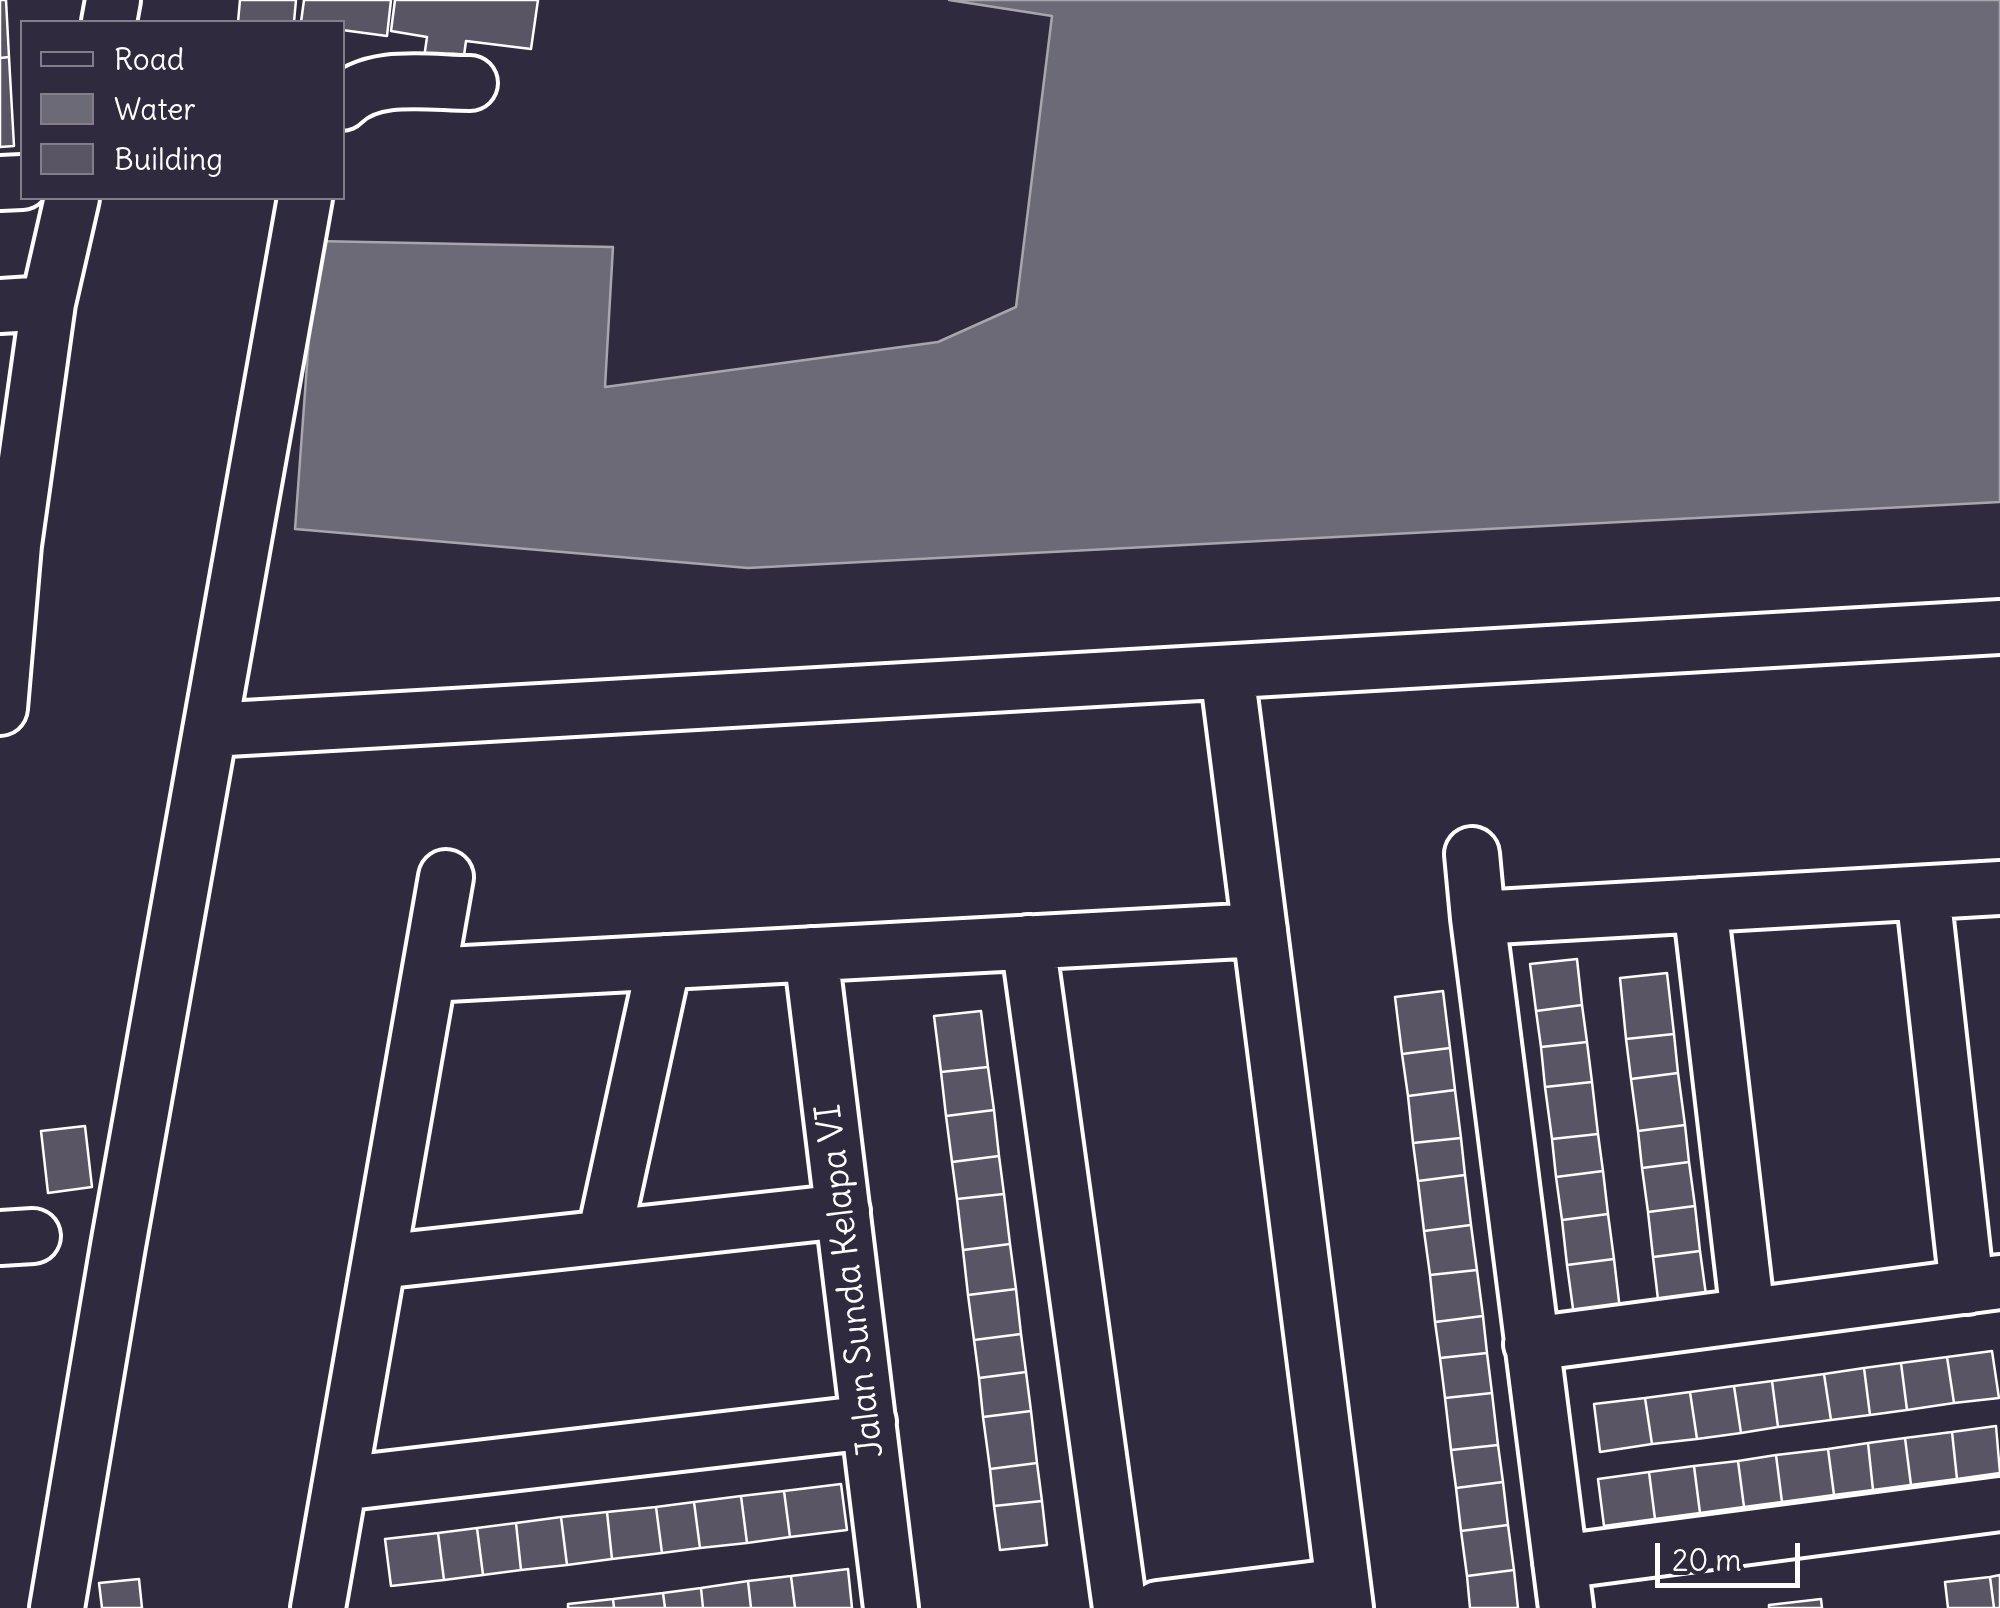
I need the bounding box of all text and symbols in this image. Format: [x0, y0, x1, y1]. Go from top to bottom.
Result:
legend [20, 20, 345, 200]
text: Road [114, 40, 184, 78]
text: Water [114, 90, 196, 128]
text: Building [114, 140, 223, 178]
street label: Jalan Sunda Kelapa VI [808, 1102, 894, 1460]
scale bar [1660, 1523, 1805, 1585]
text: 20 m [1672, 1541, 1742, 1579]

